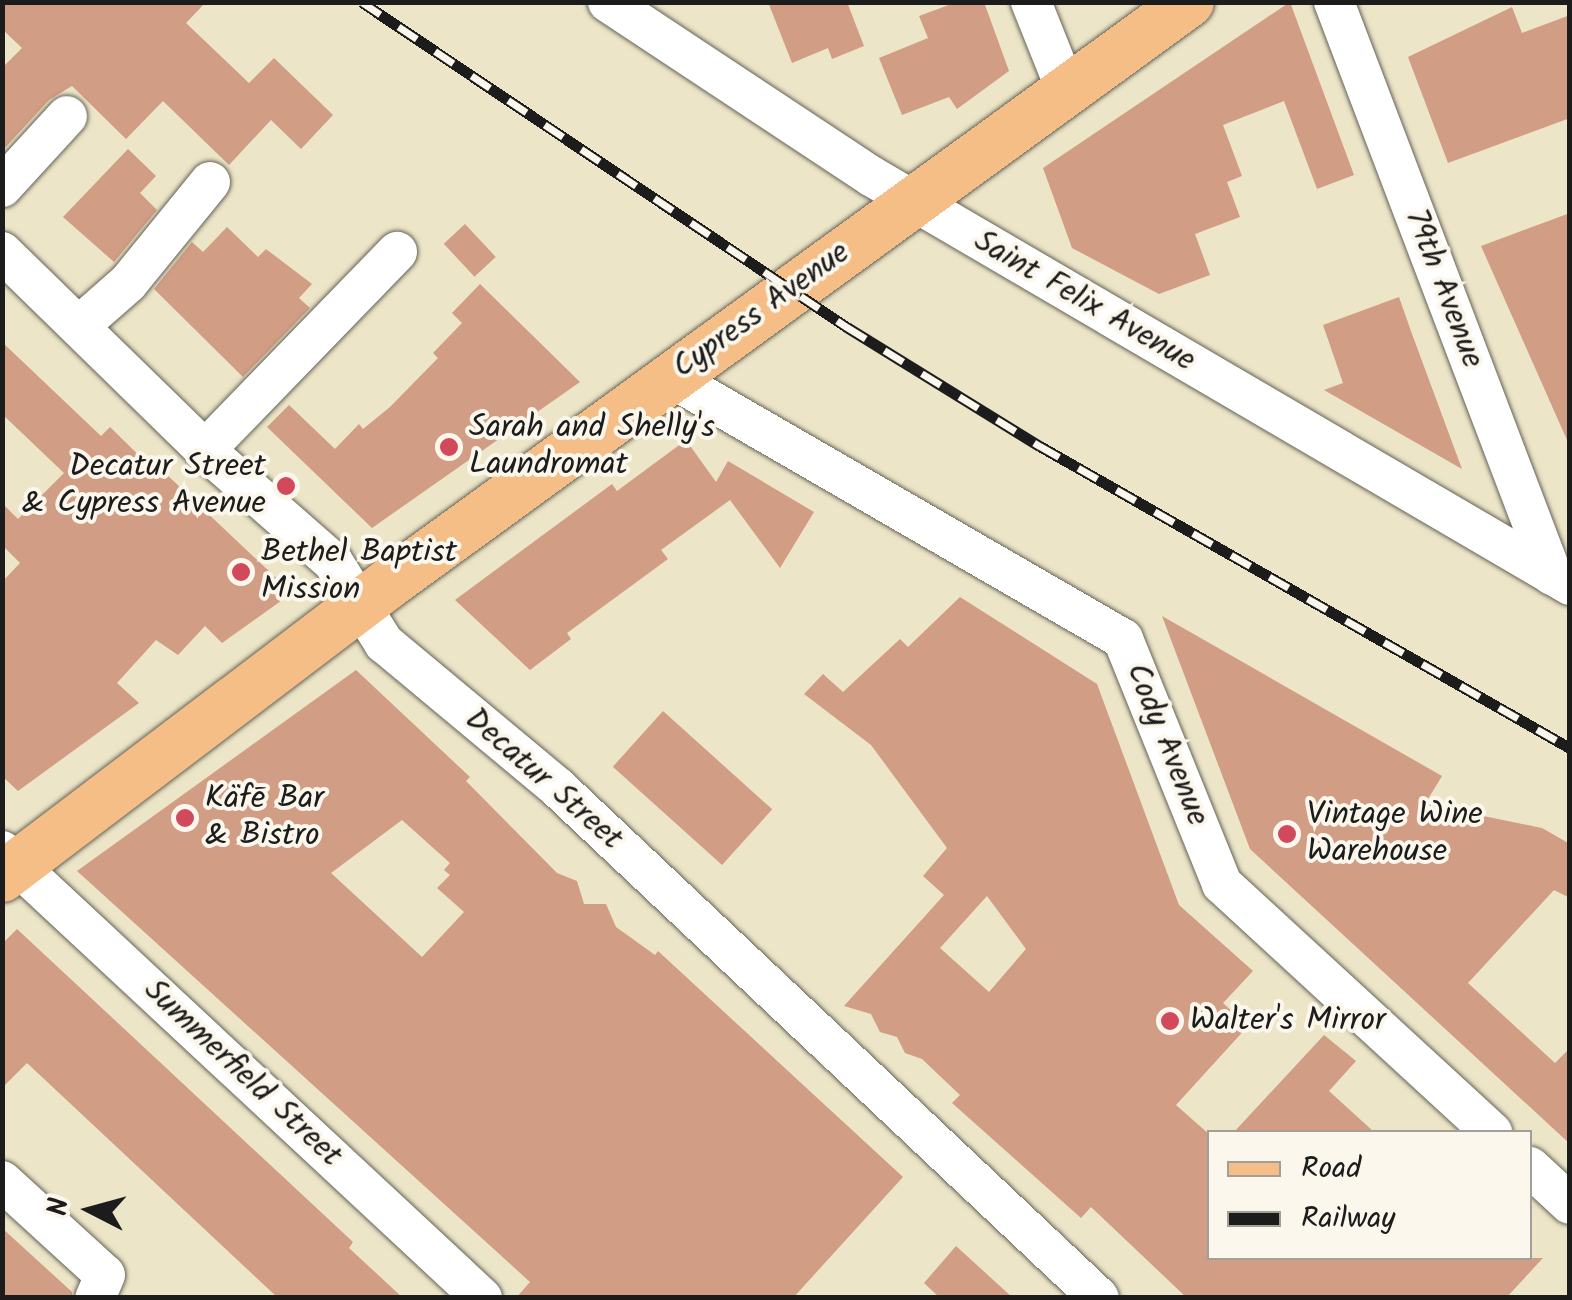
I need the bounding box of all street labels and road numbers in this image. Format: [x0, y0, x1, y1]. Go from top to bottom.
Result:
street label: 79th Avenue [1395, 204, 1491, 374]
street label: Saint Felix Avenue [967, 223, 1201, 381]
street label: Cypress Avenue [666, 234, 858, 388]
street label: Cody Avenue [1116, 658, 1216, 832]
street label: Decatur Street [456, 701, 630, 859]
street label: Summerfield Street [135, 972, 349, 1176]

